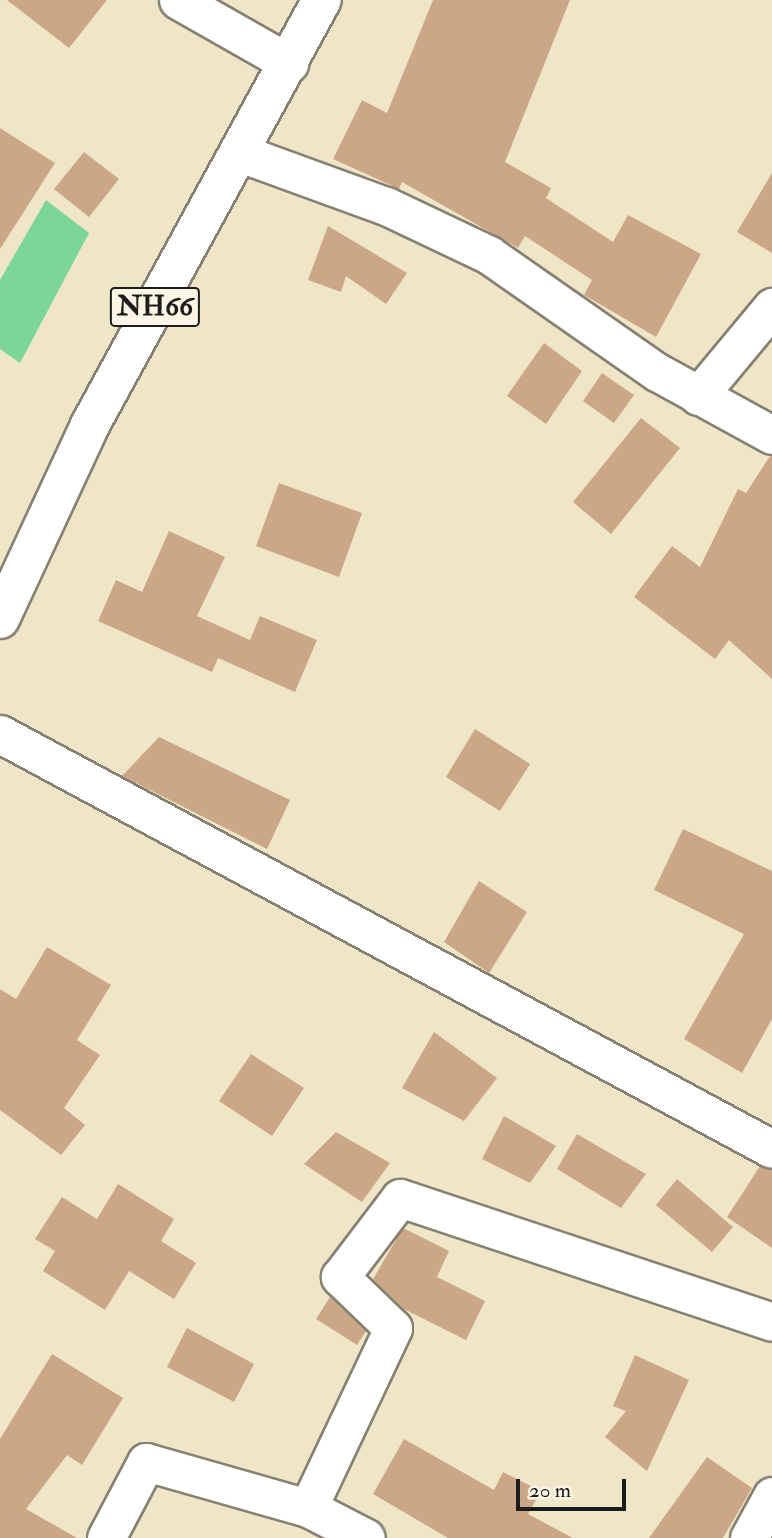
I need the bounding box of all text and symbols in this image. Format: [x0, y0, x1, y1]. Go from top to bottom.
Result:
road number: NH66 [110, 282, 200, 332]
scale bar [520, 1464, 630, 1508]
text: 20 m [529, 1477, 571, 1504]

